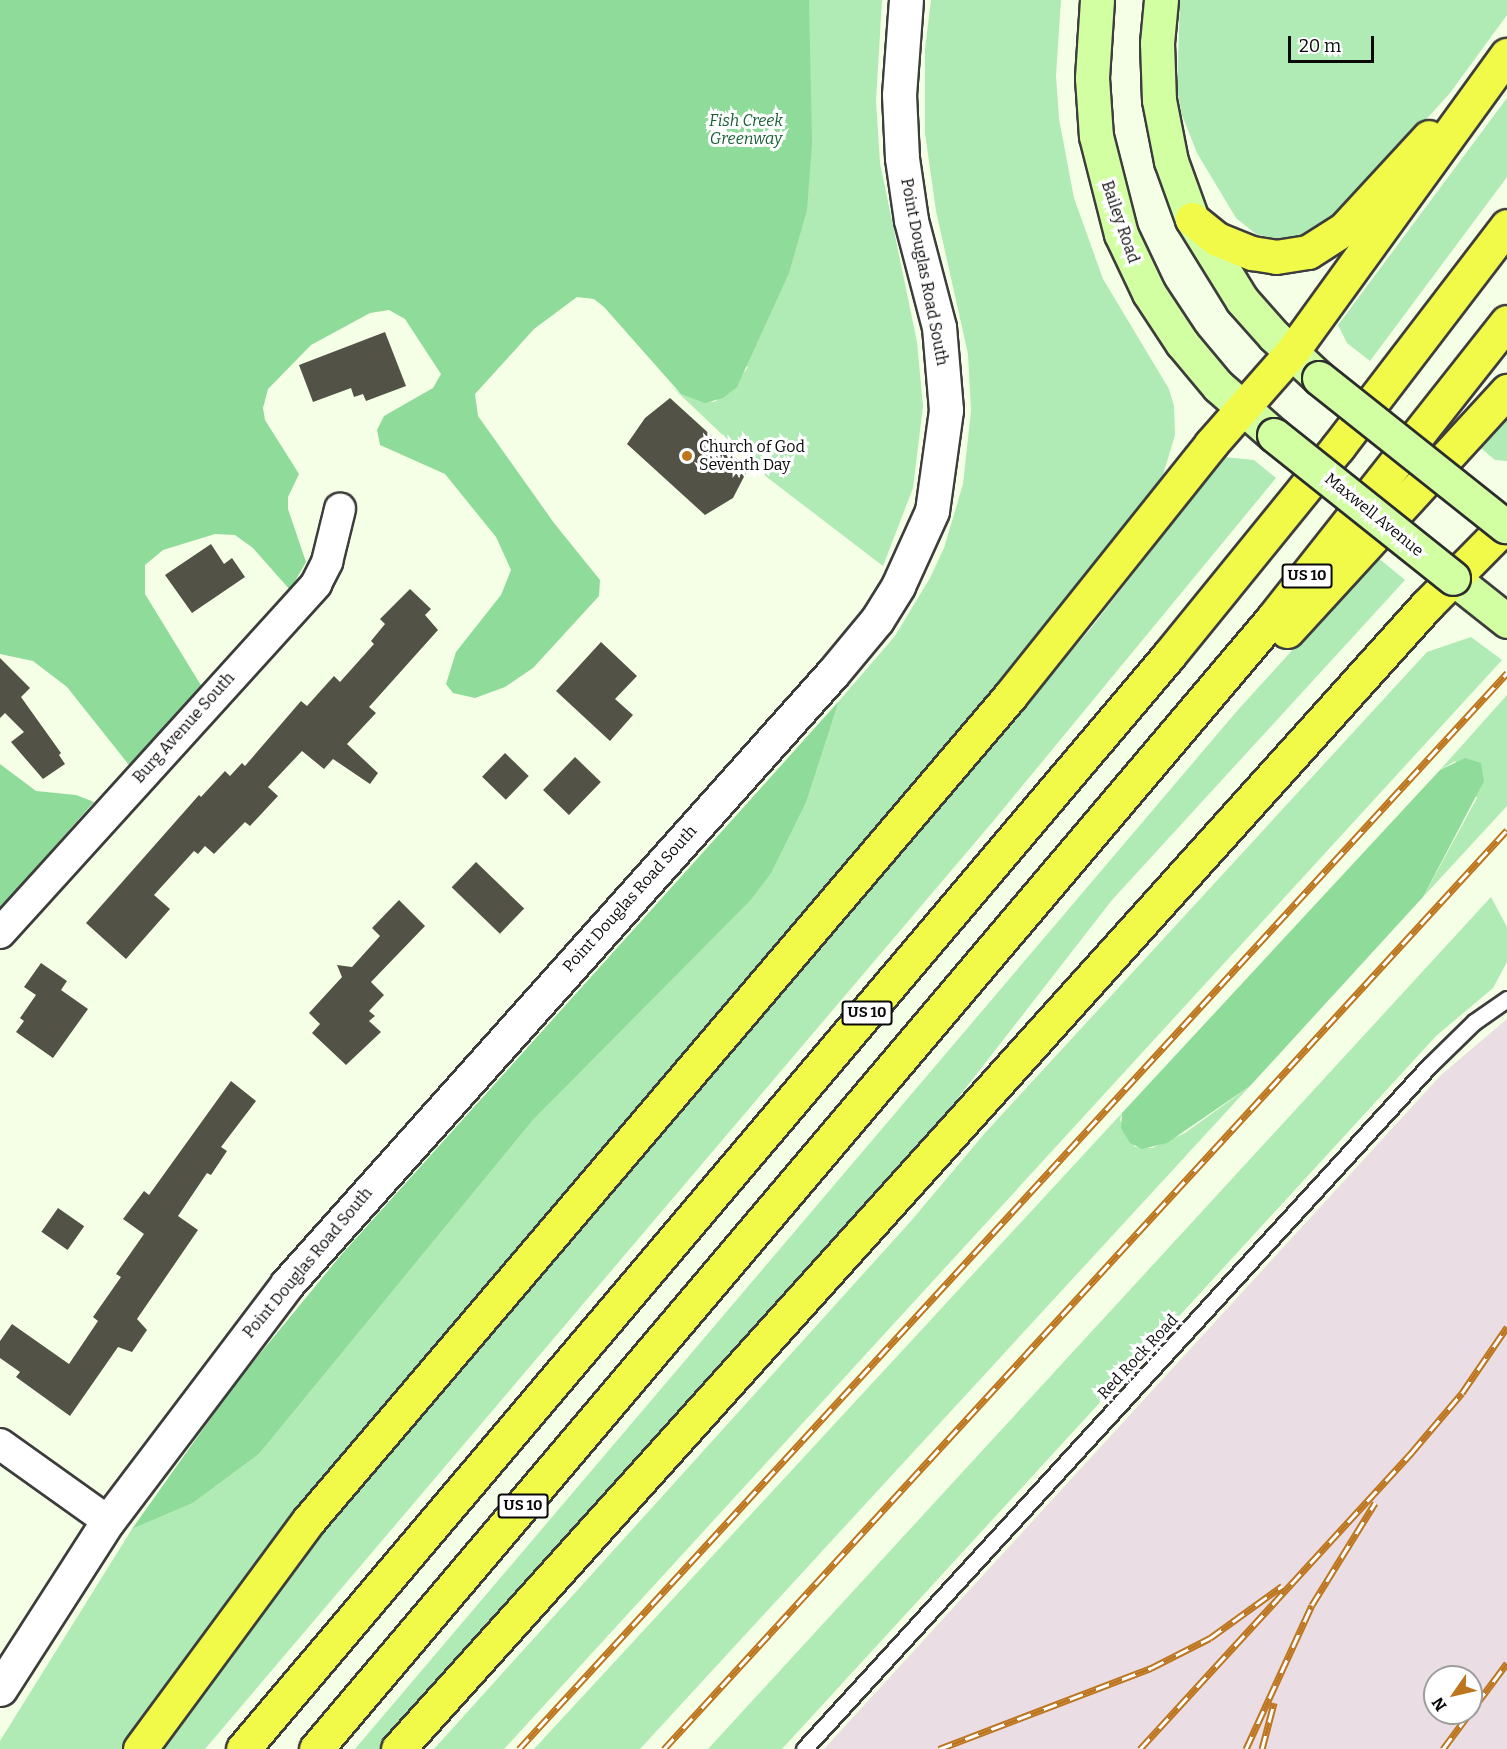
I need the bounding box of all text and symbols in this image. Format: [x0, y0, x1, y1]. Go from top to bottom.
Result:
scale bar [1291, 24, 1376, 62]
text: 20 m [1299, 35, 1341, 57]
park label: Fish Creek Greenway [709, 111, 783, 149]
street label: Point Douglas Road South [896, 177, 952, 367]
street label: Bailey Road [1097, 178, 1143, 266]
place label: Church of God Seventh Day [699, 437, 805, 475]
marker: Church of God Seventh Day [680, 449, 694, 463]
street label: Maxwell Avenue [1321, 469, 1427, 561]
road number: US 10 [1282, 564, 1332, 588]
street label: Burg Avenue South [129, 669, 239, 787]
street label: Point Douglas Road South [559, 822, 701, 976]
road number: US 10 [842, 1001, 892, 1025]
street label: Point Douglas Road South [239, 1184, 377, 1342]
street label: Red Rock Road [1094, 1311, 1182, 1403]
road number: US 10 [498, 1494, 548, 1518]
north arrow [1423, 1665, 1483, 1725]
text: N [1428, 1694, 1451, 1715]

